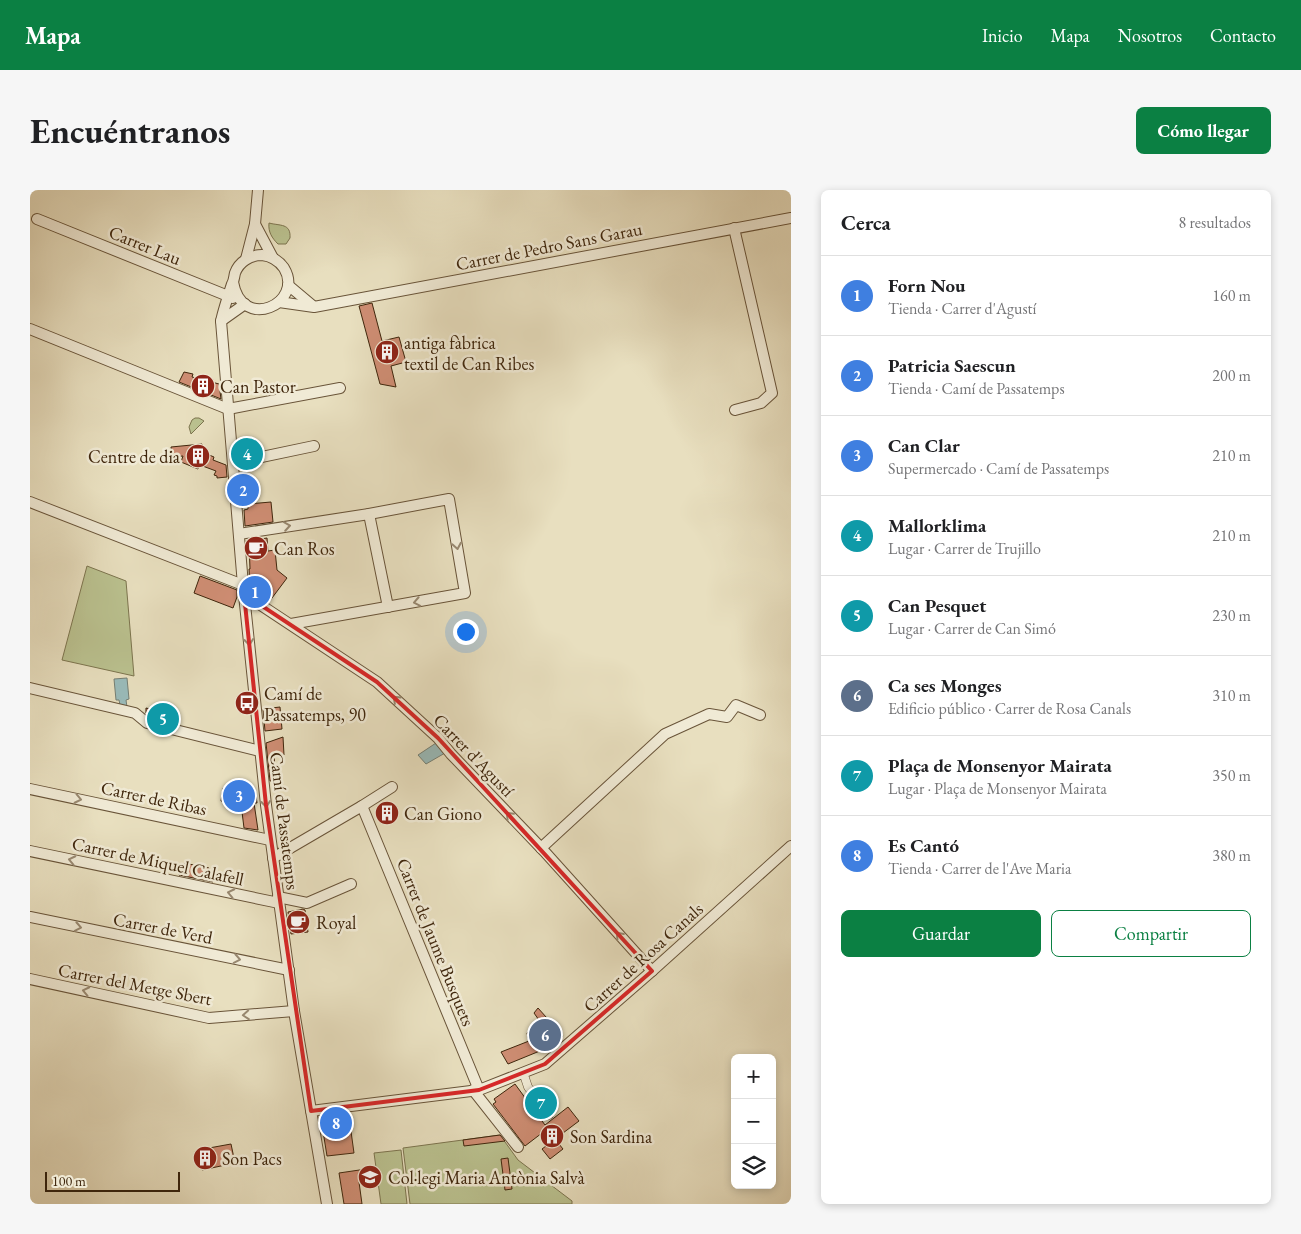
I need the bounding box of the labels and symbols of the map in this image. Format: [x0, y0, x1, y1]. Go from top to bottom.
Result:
street label: Carrer de Pedro Sans Garau [454, 217, 645, 275]
street label: Carrer Lau [106, 220, 185, 270]
place label: antiga fàbrica textil de Can Ribes [404, 331, 534, 375]
building icon: antiga fàbrica textil de Can Ribes [374, 339, 400, 365]
building icon: Can Pastor [190, 373, 216, 399]
place label: Can Pastor [220, 375, 296, 398]
pin: 4 [231, 435, 263, 473]
building icon: Centre de dia [185, 443, 211, 469]
place label: Centre de dia [88, 445, 181, 468]
pin: 2 [227, 471, 259, 509]
one-way arrow [282, 522, 291, 532]
cafe icon: Can Ros [243, 535, 269, 561]
place label: Can Ros [274, 537, 335, 560]
one-way arrow [451, 542, 461, 550]
pin: 1 [239, 573, 271, 611]
one-way arrow [412, 596, 421, 606]
your location [453, 619, 479, 645]
one-way arrow [243, 639, 254, 647]
place label: Camí de Passatemps, 90 [264, 682, 366, 726]
bus stop icon: Camí de Passatemps, 90 [234, 690, 260, 716]
one-way arrow [392, 696, 401, 705]
pin: 5 [147, 700, 179, 738]
street label: Carrer d'Agustí [429, 709, 520, 802]
street label: Camí de Passatemps [265, 751, 305, 891]
street label: Carrer de Ribas [99, 776, 209, 820]
pin: 3 [223, 777, 255, 815]
one-way arrow [73, 793, 82, 804]
one-way arrow [260, 800, 270, 808]
building icon: Can Giono [374, 800, 400, 826]
place label: Can Giono [404, 802, 482, 825]
one-way arrow [506, 812, 515, 821]
street label: Carrer de Miquel Calafell [70, 832, 246, 890]
one-way arrow [68, 855, 77, 865]
street label: Carrer de Jaume Busquets [392, 855, 480, 1029]
one-way arrow [227, 888, 236, 899]
street label: Carrer de Rosa Canals [578, 897, 708, 1017]
street label: Carrer de Verd [111, 907, 216, 949]
cafe icon: Royal [285, 909, 311, 935]
place label: Royal [316, 911, 356, 934]
one-way arrow [73, 921, 82, 932]
one-way arrow [616, 931, 625, 940]
one-way arrow [233, 953, 241, 964]
street label: Carrer del Metge Sbert [56, 958, 214, 1010]
one-way arrow [82, 986, 91, 997]
one-way arrow [242, 1009, 250, 1020]
pin: 6 [529, 1016, 561, 1054]
pin: 7 [525, 1084, 557, 1122]
pin: 8 [320, 1104, 352, 1142]
building icon: Son Sardina [539, 1123, 565, 1149]
place label: Son Sardina [570, 1125, 653, 1148]
building icon: Son Pacs [192, 1145, 218, 1171]
place label: Son Pacs [222, 1147, 282, 1170]
school or university icon: Col·legi Maria Antònia Salvà [357, 1164, 383, 1190]
place label: Col·legi Maria Antònia Salvà [388, 1166, 585, 1189]
scale bar [45, 1169, 180, 1192]

